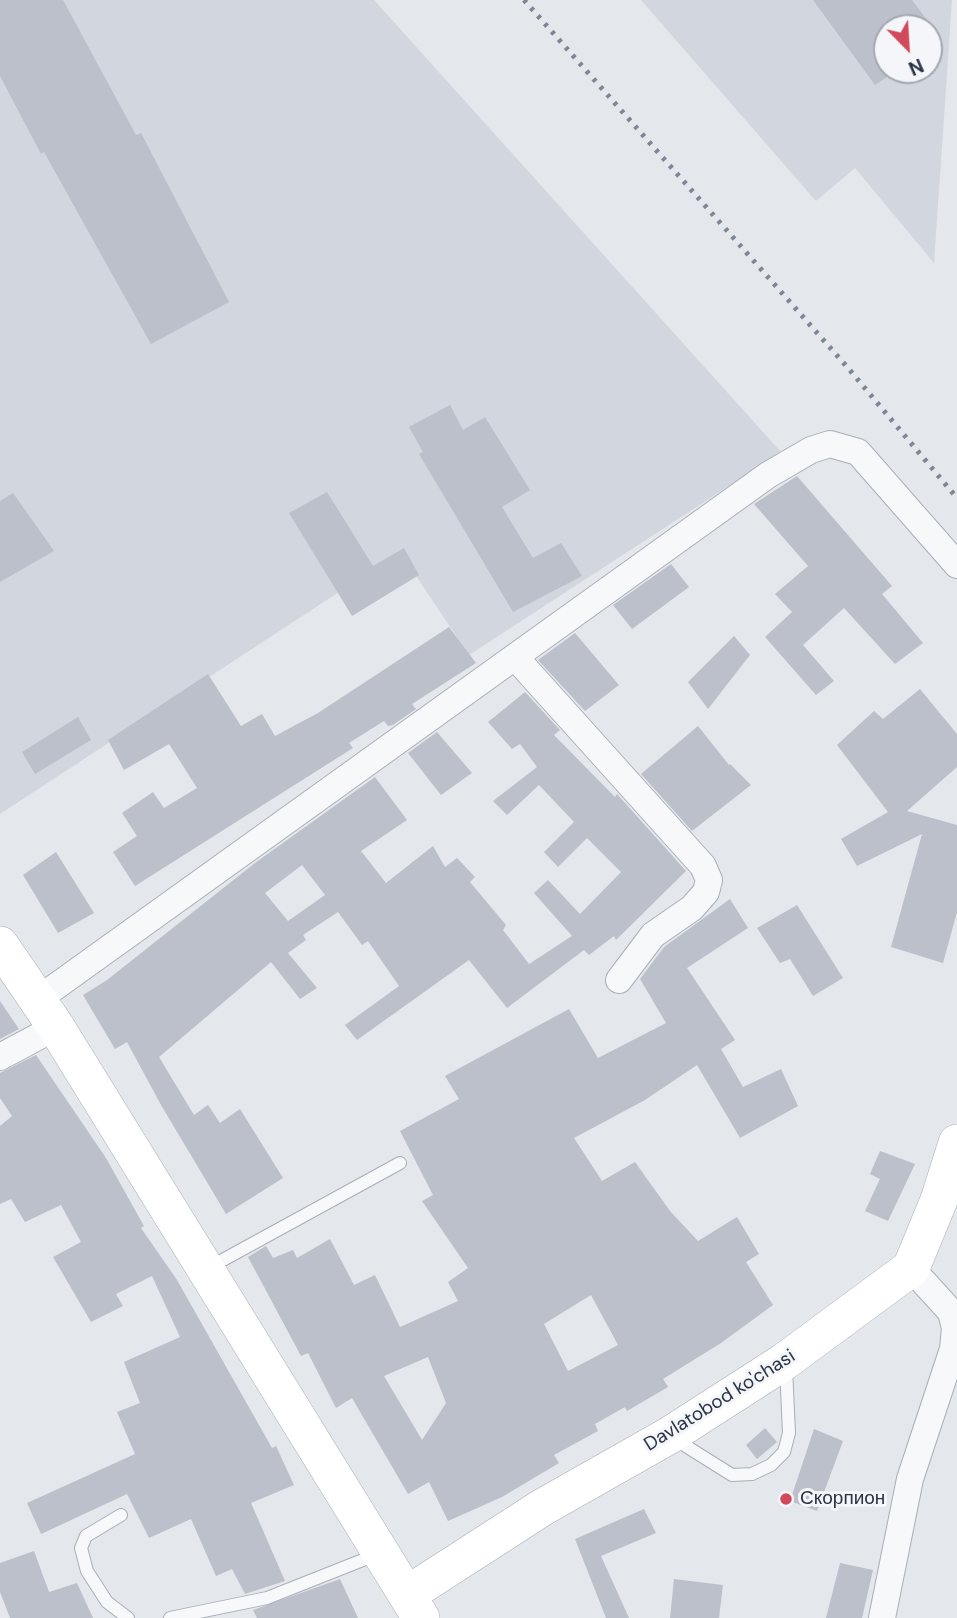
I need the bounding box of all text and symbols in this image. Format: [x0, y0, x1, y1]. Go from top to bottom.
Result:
north arrow [873, 14, 943, 84]
text: N [905, 53, 927, 81]
street label: Davlatobod ko'chasi [640, 1345, 800, 1457]
place label: Скорпион [800, 1488, 885, 1510]
marker: Скорпион [778, 1491, 794, 1507]

